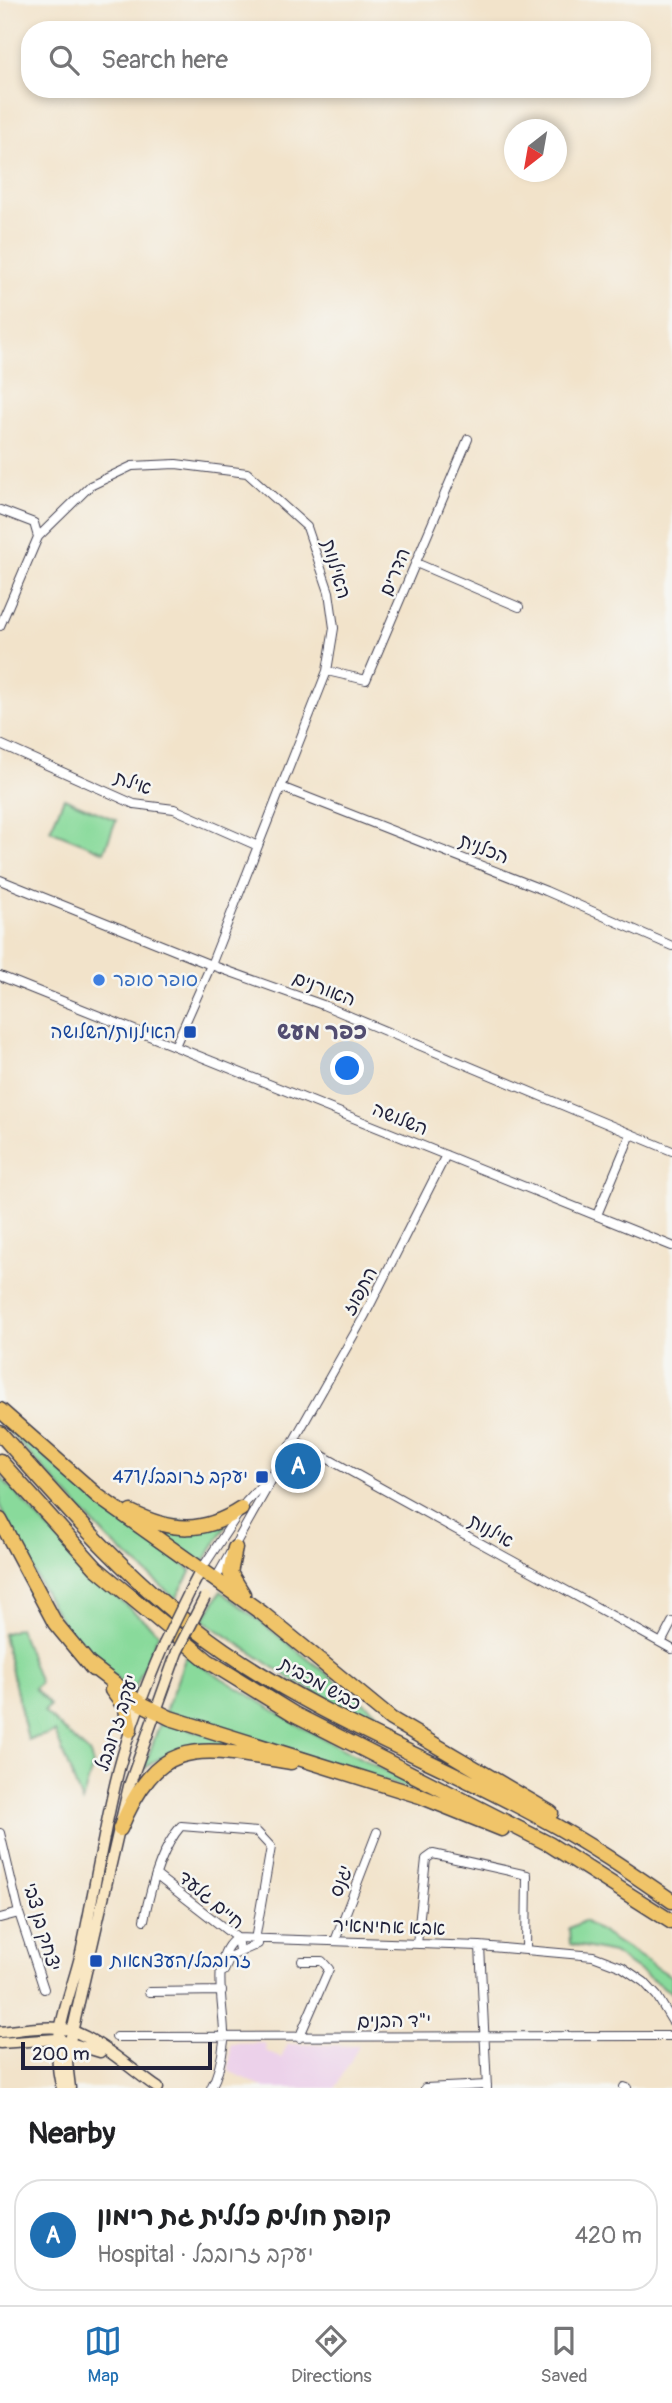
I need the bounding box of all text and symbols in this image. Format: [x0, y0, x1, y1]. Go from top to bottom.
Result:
search box [21, 21, 651, 98]
icon: search [45, 41, 83, 79]
text: Search here [101, 44, 228, 76]
north arrow [504, 119, 567, 182]
street label: האילנות [316, 536, 356, 602]
street label: הדרים [374, 544, 416, 600]
street label: אילת [110, 765, 155, 800]
street label: הכלנית [456, 828, 512, 870]
street label: האורנים [289, 966, 359, 1012]
place label: סופר סופר [113, 968, 198, 992]
marker: סופר סופר [91, 972, 107, 988]
district label: כפר מעש [277, 1017, 367, 1046]
place label: האילנות/השלושה [50, 1020, 176, 1044]
marker: האילנות/השלושה [182, 1024, 198, 1040]
your location [330, 1051, 364, 1085]
street label: השלושה [369, 1097, 431, 1141]
street label: התפוז [337, 1263, 383, 1319]
pin: A [275, 1440, 321, 1492]
place label: יעקב זרובבל/471 [112, 1465, 248, 1489]
marker: יעקב זרובבל/471 [254, 1469, 270, 1485]
street label: אילנות [464, 1509, 518, 1553]
street label: כביש מכבית [274, 1651, 365, 1716]
street label: יעקב זרובבל [90, 1672, 144, 1774]
street label: יגנס [324, 1862, 358, 1900]
street label: חיים גלעד [173, 1865, 249, 1935]
street label: יצחק בן צבי [18, 1880, 66, 1974]
street label: אבא אחימאיר [332, 1913, 446, 1941]
place label: זרובבל/העצמאות [109, 1949, 251, 1973]
marker: זרובבל/העצמאות [88, 1953, 104, 1969]
street label: י"ד הבנים [357, 2008, 431, 2034]
scale bar [21, 2039, 212, 2071]
text: 200 m [32, 2042, 90, 2066]
text: Nearby [28, 2115, 115, 2152]
text: קופת חולים כללית גת רימון [97, 2201, 391, 2233]
text: A [46, 2221, 60, 2250]
text: 420 m [575, 2221, 642, 2250]
text: Hospital · יעקב זרובבל [97, 2240, 313, 2269]
tab: Map [84, 2322, 122, 2388]
tab: Directions [291, 2322, 372, 2388]
tab: Saved [540, 2322, 588, 2388]

